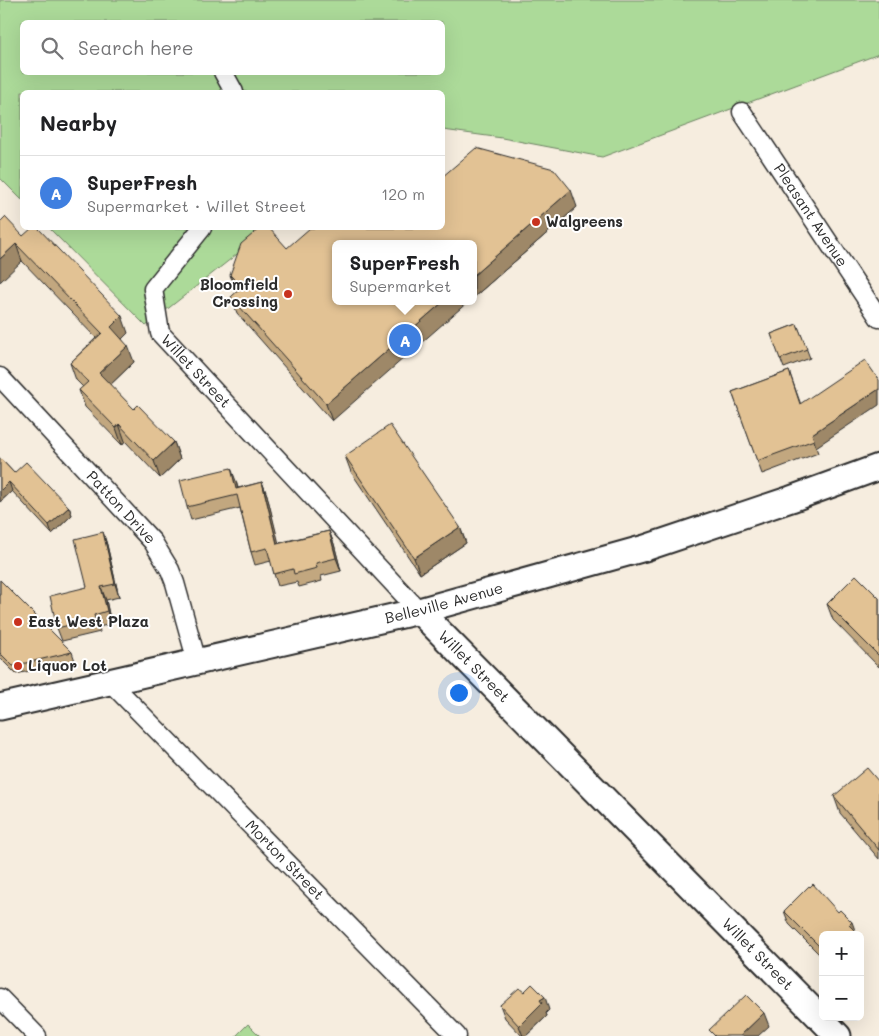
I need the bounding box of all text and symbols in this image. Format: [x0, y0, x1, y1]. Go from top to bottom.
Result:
search box [20, 20, 445, 75]
icon: search [38, 34, 66, 62]
text: Search here [78, 35, 194, 60]
text: Nearby [40, 109, 117, 136]
street label: Pleasant Avenue [770, 159, 853, 270]
text: SuperFresh [87, 170, 197, 195]
text: A [50, 183, 62, 204]
text: 120 m [381, 183, 425, 204]
text: Supermarket · Willet Street [87, 195, 306, 216]
place label: Walgreens [546, 211, 623, 231]
marker: Walgreens [530, 216, 542, 228]
popup [332, 240, 477, 305]
text: SuperFresh [350, 250, 460, 275]
place label: Bloomfield Crossing [200, 274, 278, 311]
text: Supermarket [350, 275, 451, 296]
marker: Bloomfield Crossing [282, 288, 294, 300]
pin: A [389, 321, 421, 359]
street label: Willet Street [157, 329, 236, 412]
street label: Patton Drive [83, 466, 161, 548]
street label: Belleville Avenue [383, 577, 505, 628]
place label: East West Plaza [28, 611, 149, 631]
marker: East West Plaza [12, 616, 24, 628]
street label: Willet Street [434, 625, 515, 706]
place label: Liquor Lot [28, 655, 107, 675]
marker: Liquor Lot [12, 660, 24, 672]
your location [446, 680, 472, 706]
street label: Morton Street [241, 815, 329, 904]
street label: Willet Street [718, 913, 798, 994]
map controls [819, 931, 864, 1021]
button: + [819, 931, 864, 976]
button: − [819, 976, 864, 1021]

